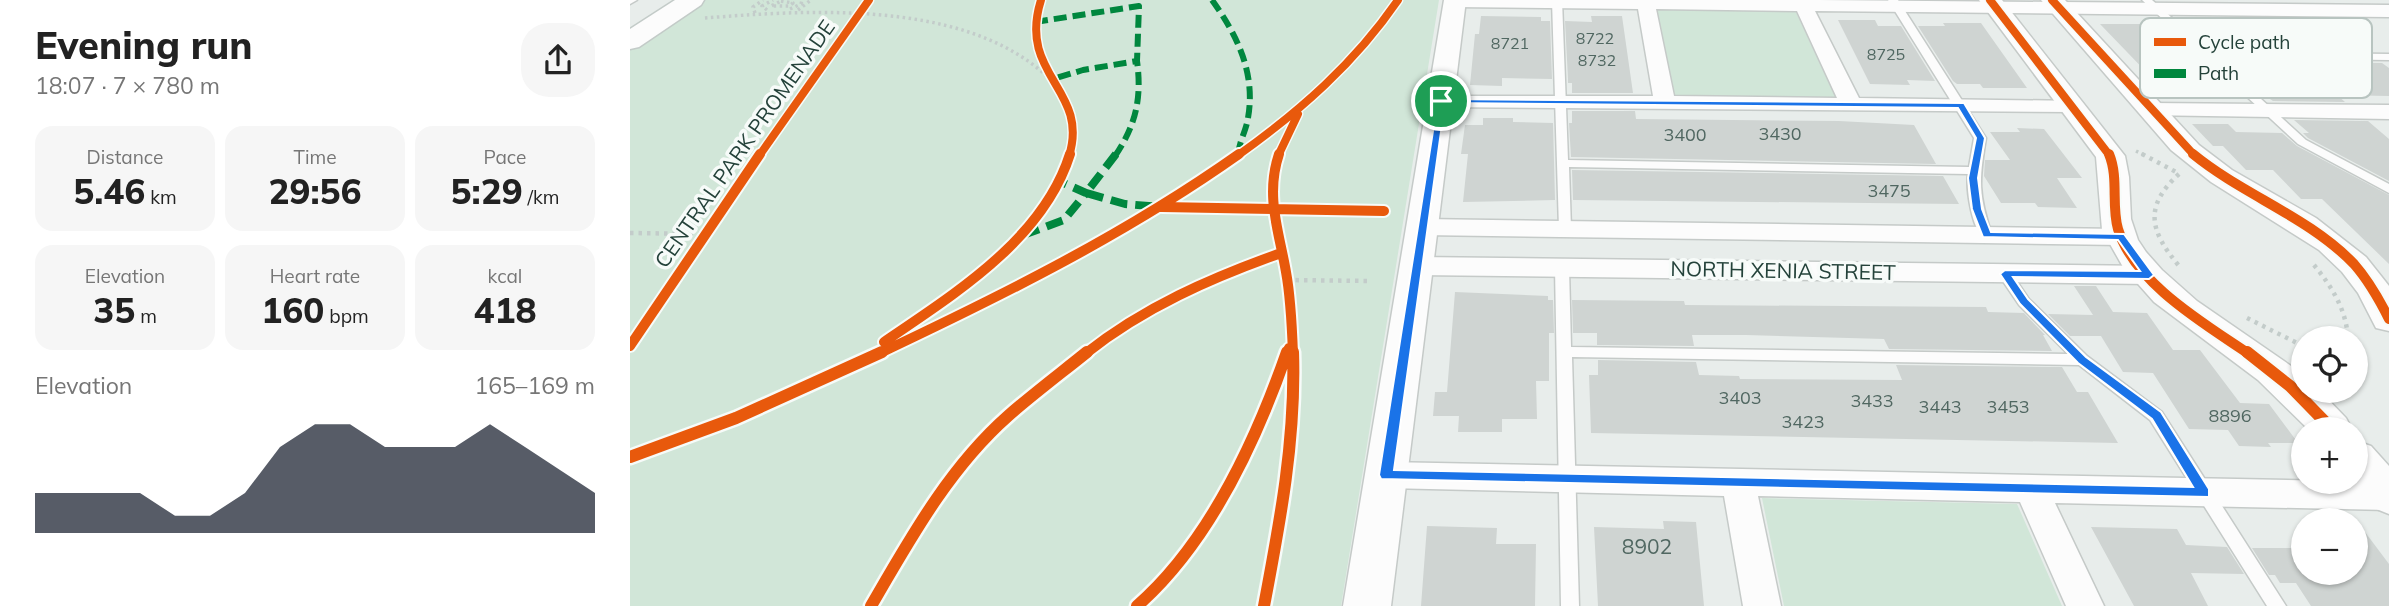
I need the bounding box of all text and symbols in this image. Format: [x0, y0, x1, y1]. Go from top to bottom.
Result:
street label: CENTRAL PARK PROMENADE [648, 15, 840, 272]
legend [2140, 18, 2372, 98]
text: Evening run [35, 21, 253, 69]
button: share [521, 23, 595, 97]
house number: 8722 [1576, 28, 1614, 48]
text: Cycle path [2198, 30, 2290, 54]
house number: 8721 [1491, 33, 1529, 53]
house number: 8725 [1867, 44, 1905, 64]
house number: 8732 [1578, 50, 1616, 70]
text: Path [2198, 61, 2239, 85]
text: 18:07 · 7 × 780 m [35, 71, 220, 100]
pin [1411, 71, 1471, 131]
icon: arrive [1422, 82, 1460, 120]
house number: 3430 [1758, 122, 1802, 145]
house number: 3400 [1663, 123, 1707, 146]
text: Distance [87, 145, 163, 169]
text: Time [293, 145, 337, 169]
text: Pace [484, 145, 526, 169]
text: 5.46 [73, 169, 145, 213]
text: 29:56 [268, 169, 362, 213]
text: 5:29 [451, 169, 523, 213]
house number: 3475 [1867, 179, 1911, 202]
text: km [145, 185, 177, 209]
text: /km [523, 185, 559, 209]
street label: NORTH XENIA STREET [1670, 255, 1896, 285]
text: Elevation [85, 264, 165, 288]
text: Heart rate [270, 264, 360, 288]
text: kcal [488, 264, 522, 288]
text: 35 [93, 288, 135, 332]
text: 160 [261, 288, 324, 332]
text: 418 [473, 288, 537, 332]
text: m [135, 304, 157, 328]
text: bpm [324, 304, 369, 328]
map controls [2291, 326, 2368, 585]
button: locate [2291, 326, 2368, 403]
text: Elevation [35, 371, 132, 400]
text: 165–169 m [474, 371, 595, 400]
house number: 3403 [1718, 386, 1762, 409]
house number: 3433 [1850, 389, 1894, 412]
house number: 3443 [1918, 395, 1962, 418]
house number: 3453 [1986, 395, 2030, 418]
house number: 8896 [2208, 404, 2252, 427]
house number: 3423 [1781, 410, 1825, 433]
button: + [2291, 417, 2368, 494]
button: − [2291, 508, 2368, 585]
house number: 8902 [1622, 533, 1672, 559]

